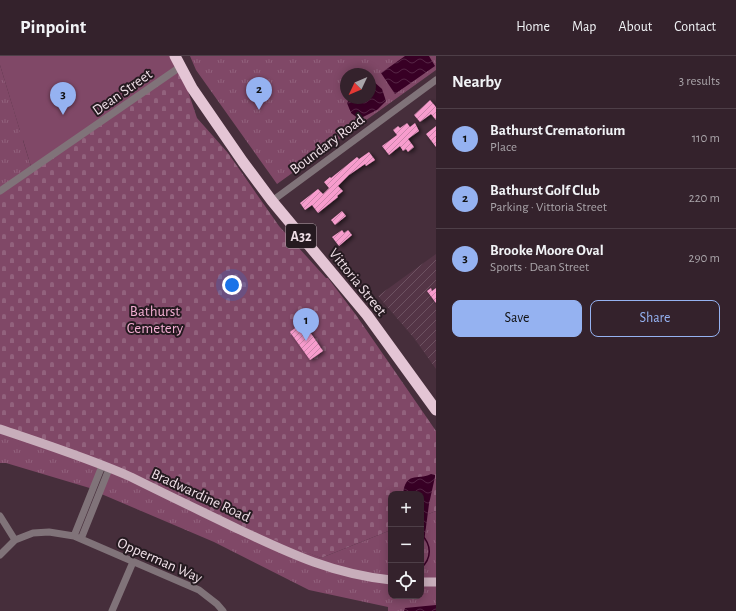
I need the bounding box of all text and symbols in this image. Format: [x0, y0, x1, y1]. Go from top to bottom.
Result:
text: Pinpoint [20, 18, 86, 37]
text: Home [516, 20, 550, 34]
text: Map [572, 20, 596, 34]
text: About [618, 20, 652, 34]
text: Contact [674, 20, 716, 34]
street label: Dean Street [90, 66, 155, 118]
north arrow [340, 68, 376, 104]
text: Nearby [452, 73, 502, 90]
text: 3 results [679, 75, 720, 88]
pin: 2 [246, 77, 272, 110]
pin: 3 [50, 82, 76, 115]
street label: Boundary Road [287, 112, 367, 177]
text: Bathurst Crematorium [490, 123, 625, 138]
text: 1 [463, 132, 467, 145]
text: 110 m [692, 132, 720, 145]
text: Place [490, 141, 517, 154]
text: Bathurst Golf Club [490, 183, 600, 198]
text: 2 [462, 192, 468, 205]
text: 220 m [689, 192, 720, 205]
text: Parking · Vittoria Street [490, 201, 607, 214]
road number: A32 [286, 224, 316, 248]
text: Brooke Moore Oval [490, 243, 604, 258]
street label: Vittoria Street [326, 246, 389, 319]
text: 3 [462, 252, 468, 265]
text: 290 m [689, 252, 720, 265]
text: Sports · Dean Street [490, 261, 589, 274]
your location [222, 275, 242, 295]
button: Save [452, 300, 582, 337]
button: Share [590, 300, 720, 337]
park label: Bathurst Cemetery [127, 304, 184, 336]
pin: 1 [293, 308, 319, 341]
street label: Bradwardine Road [149, 466, 253, 525]
map controls [388, 491, 424, 599]
button: + [388, 491, 424, 527]
button: − [388, 527, 424, 563]
street label: Opperman Way [115, 535, 205, 586]
button: locate [388, 563, 424, 599]

